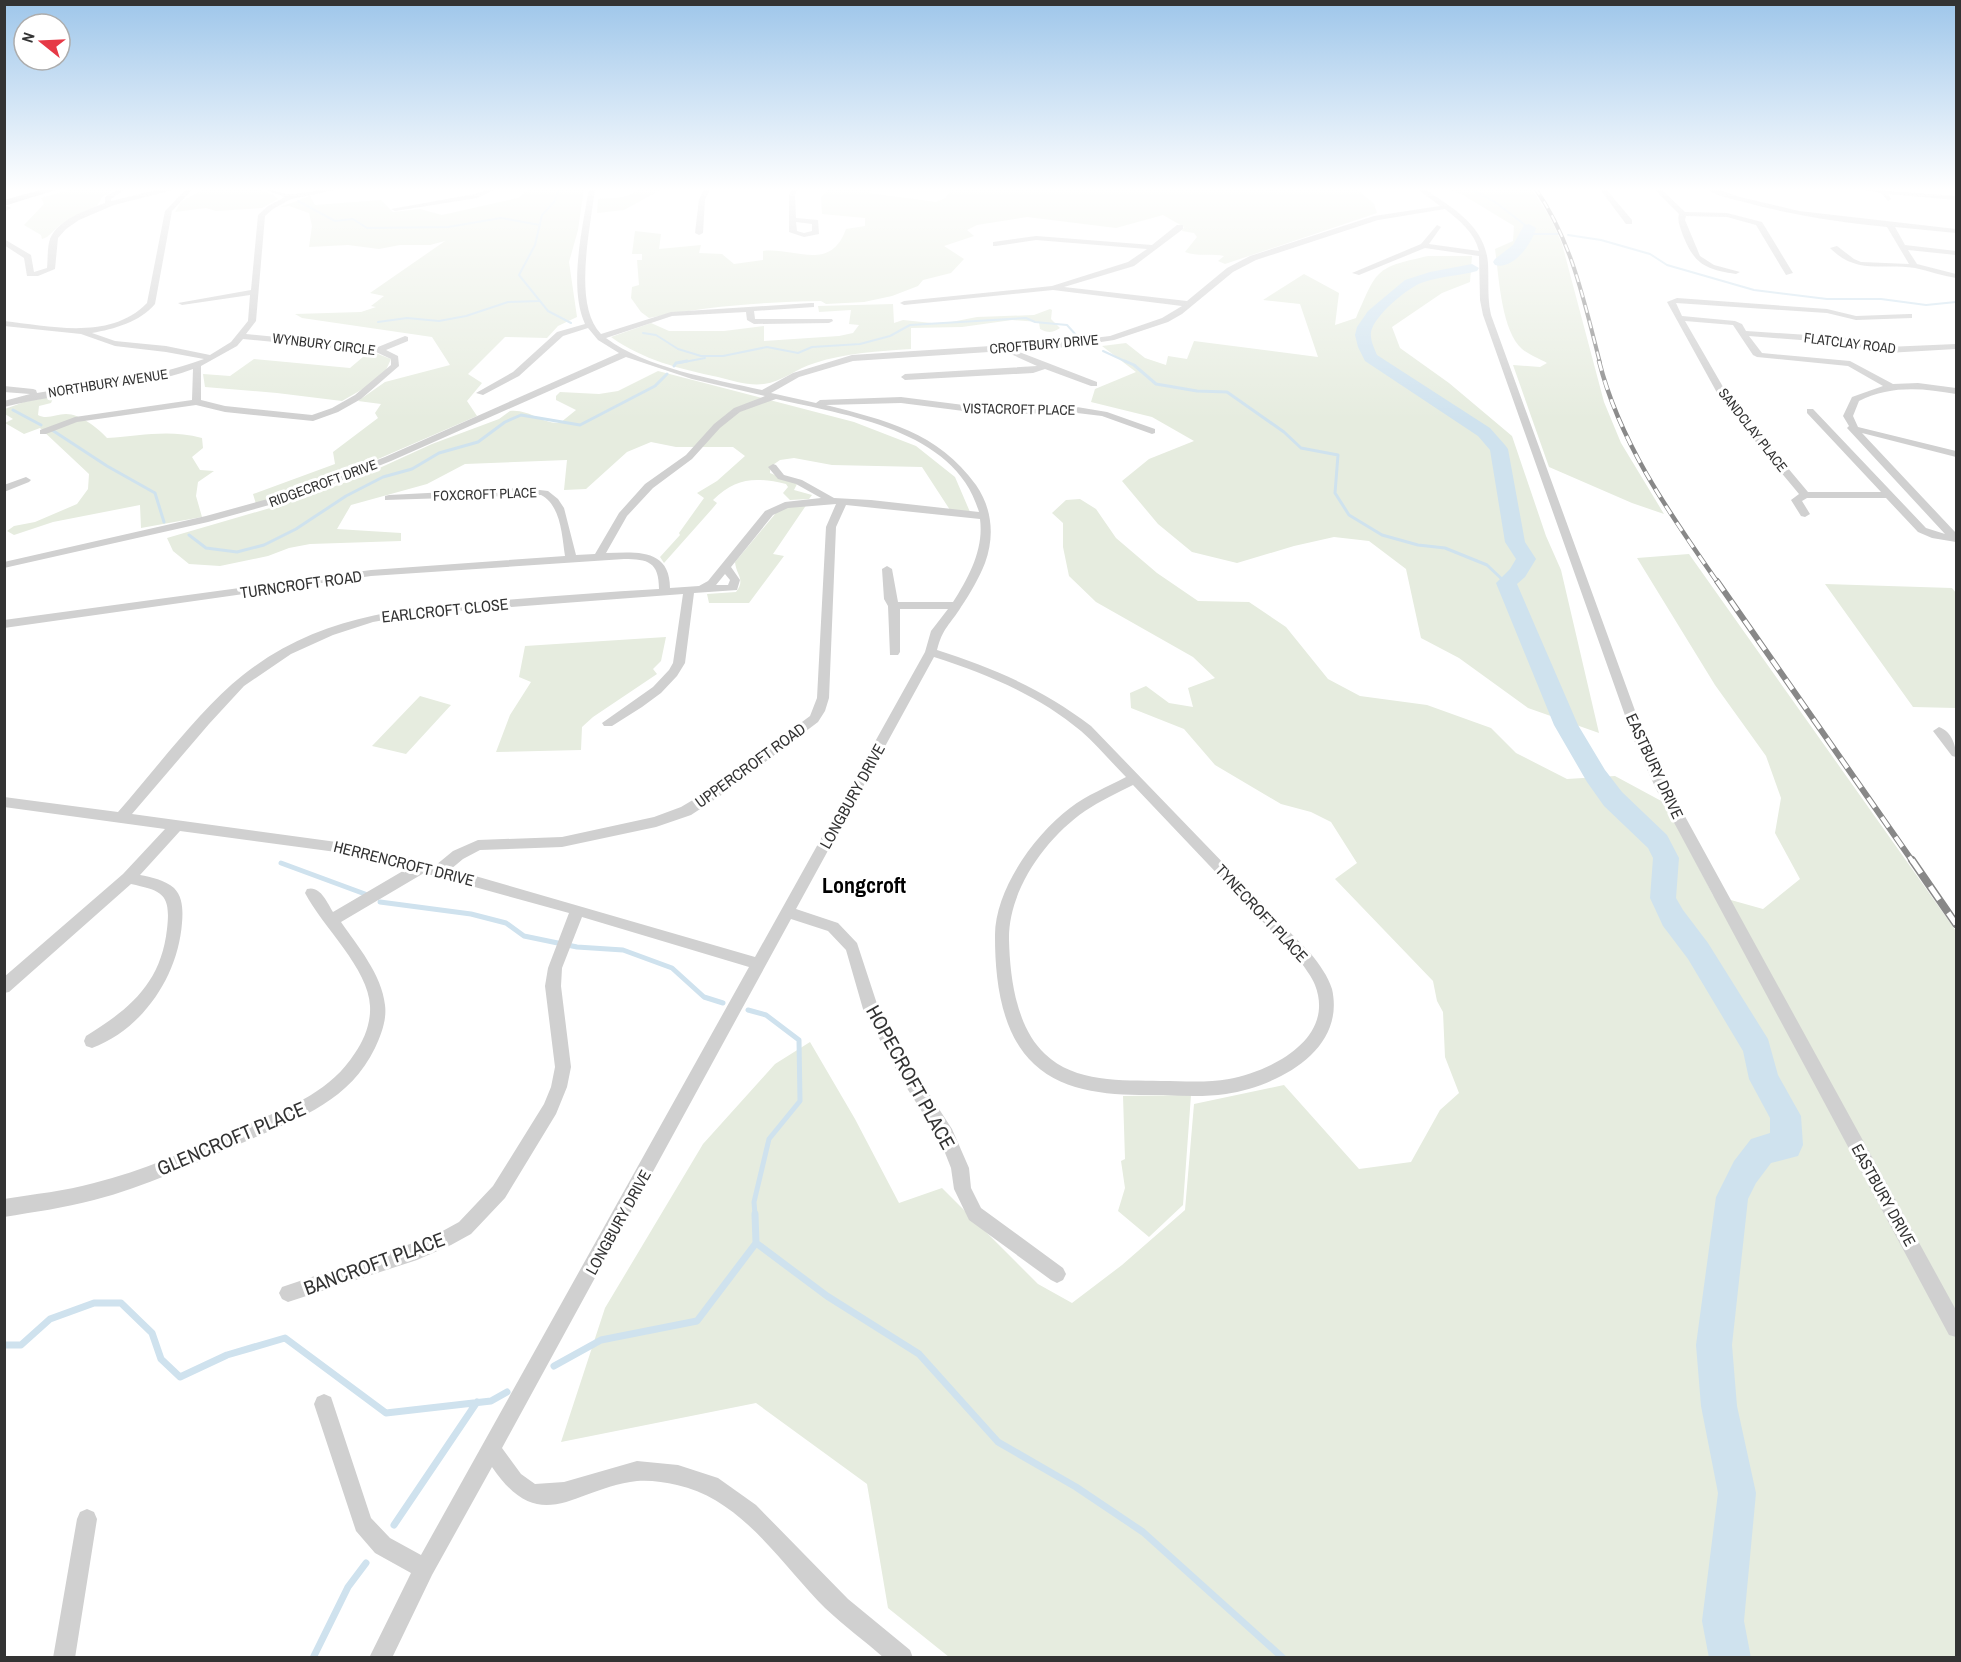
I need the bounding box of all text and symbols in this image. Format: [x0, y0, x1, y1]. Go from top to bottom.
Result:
north arrow [12, 12, 72, 72]
text: N [16, 29, 40, 45]
street label: FLATCLAY ROAD [1803, 328, 1897, 358]
street label: WYNBURY CIRCLE [272, 329, 376, 359]
street label: CROFTBURY DRIVE [989, 330, 1099, 358]
street label: NORTHBURY AVENUE [47, 365, 169, 401]
street label: SANDCLAY PLACE [1715, 384, 1791, 476]
street label: VISTACROFT PLACE [963, 399, 1075, 419]
street label: RIDGECROFT DRIVE [266, 455, 380, 511]
street label: FOXCROFT PLACE [433, 483, 537, 505]
street label: TURNCROFT ROAD [239, 565, 363, 603]
street label: EARLCROFT CLOSE [381, 592, 509, 628]
street label: EASTBURY DRIVE [1621, 710, 1689, 822]
street label: UPPERCROFT ROAD [690, 717, 810, 813]
street label: LONGBURY DRIVE [814, 740, 890, 852]
street label: HERRENCROFT DRIVE [331, 835, 477, 891]
street label: TYNECROFT PLACE [1211, 859, 1313, 967]
district label: Longcroft [822, 870, 906, 900]
street label: HOPECROFT PLACE [860, 1000, 962, 1154]
street label: GLENCROFT PLACE [152, 1094, 310, 1182]
street label: EASTBURY DRIVE [1847, 1140, 1921, 1250]
street label: LONGBURY DRIVE [580, 1166, 656, 1278]
street label: BANCROFT PLACE [300, 1225, 448, 1301]

